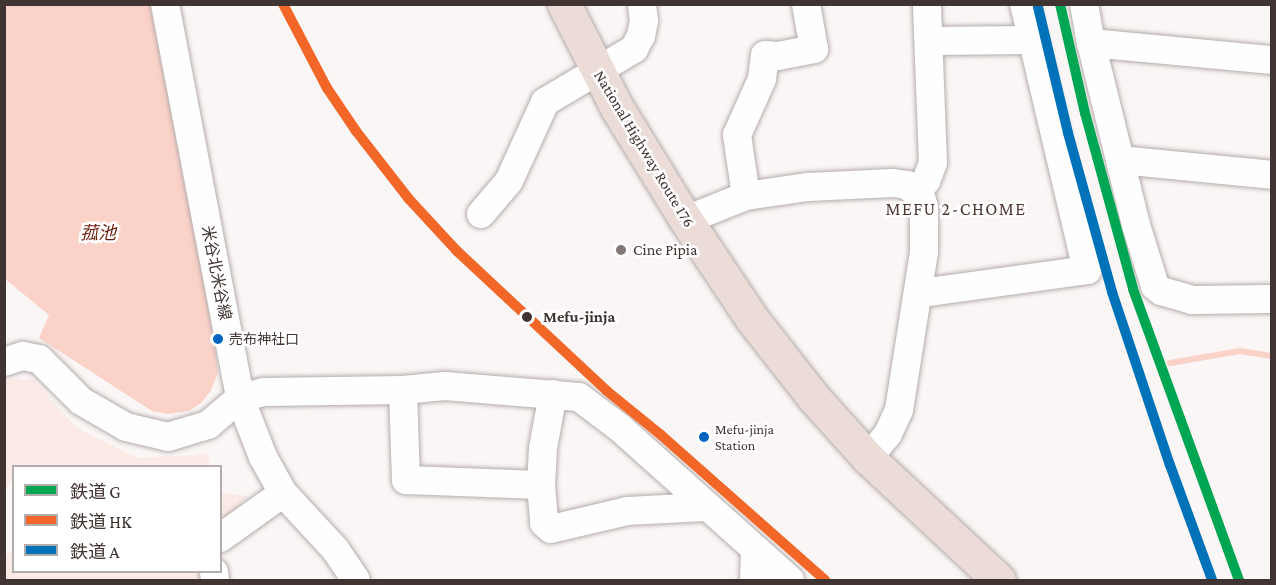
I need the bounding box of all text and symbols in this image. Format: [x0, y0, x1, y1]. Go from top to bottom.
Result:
street label: National Highway Route 176 [589, 67, 699, 231]
district label: MEFU 2-CHOME [885, 198, 1027, 220]
water label: 菰池 [80, 222, 116, 244]
street label: 米谷北米谷線 [197, 224, 235, 322]
place label: Cine Pipia [633, 240, 697, 260]
marker: Cine Pipia [614, 243, 628, 257]
marker: Mefu-jinja [516, 306, 538, 328]
place label: Mefu-jinja [543, 307, 615, 327]
place label: 売布神社口 [229, 331, 299, 347]
marker: 売布神社口 [212, 333, 224, 345]
place label: Mefu-jinja Station [715, 421, 774, 454]
marker: Mefu-jinja Station [698, 431, 710, 443]
legend [12, 465, 222, 573]
text: 鉄道 G [70, 482, 121, 502]
text: 鉄道 HK [70, 512, 132, 532]
text: 鉄道 A [70, 542, 120, 562]

